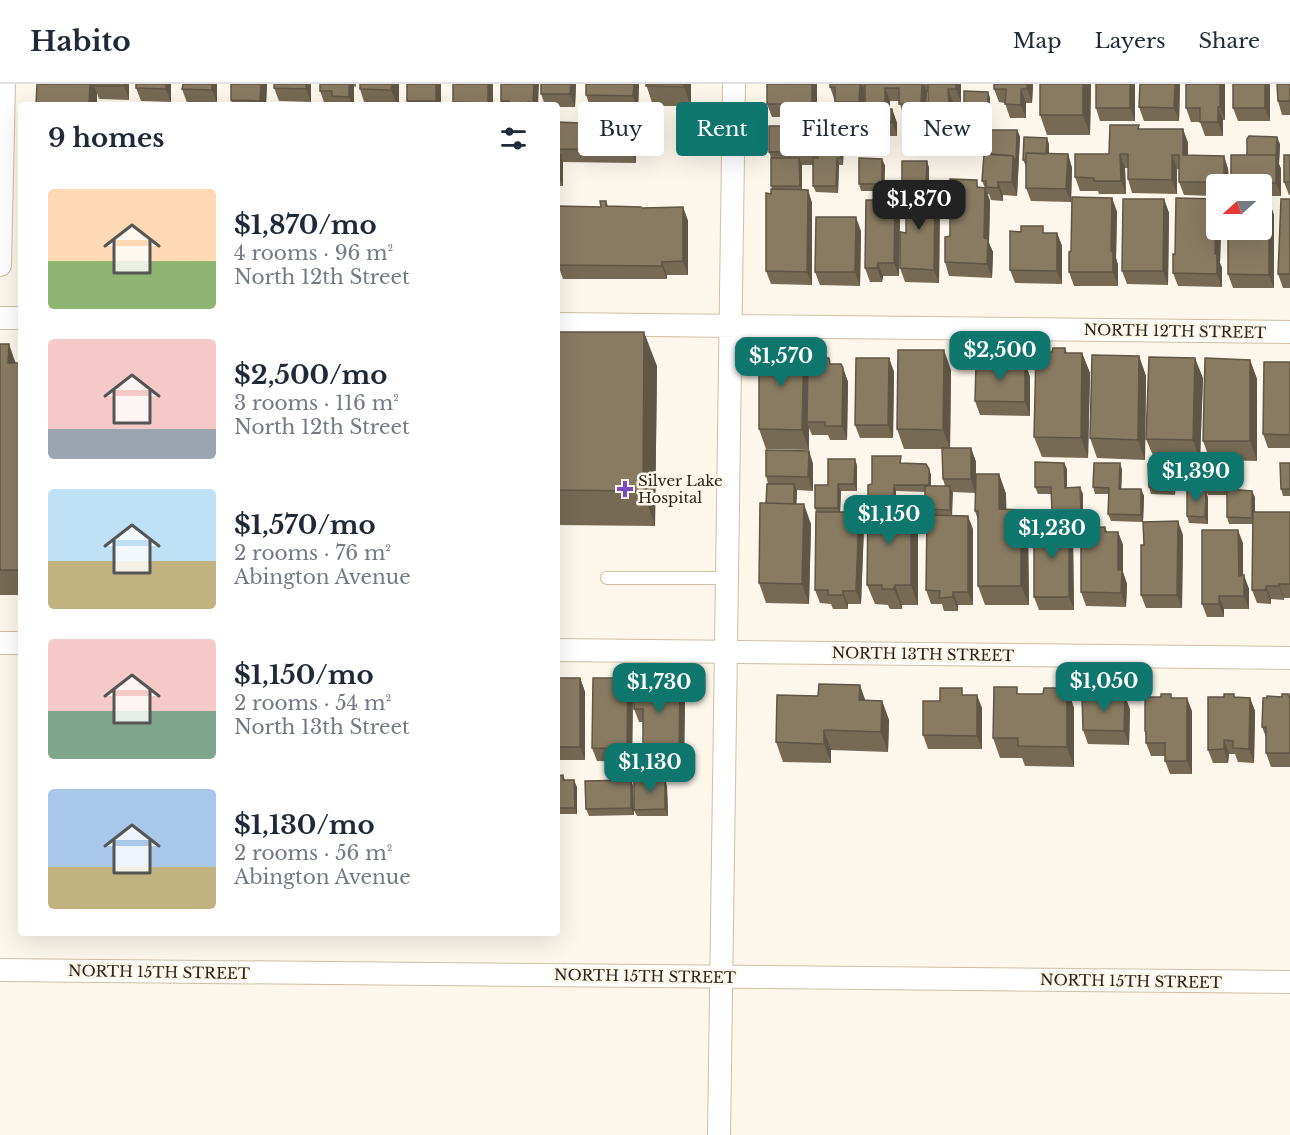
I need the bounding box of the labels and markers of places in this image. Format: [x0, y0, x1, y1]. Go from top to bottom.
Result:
pin: $1,870 [870, 180, 968, 231]
pin: $2,500 [951, 331, 1049, 382]
pin: $1,570 [732, 337, 830, 388]
pin: $1,390 [1147, 452, 1245, 503]
place label: Silver Lake Hospital [638, 471, 723, 507]
marker: Silver Lake Hospital [616, 480, 634, 498]
pin: $1,150 [840, 495, 938, 546]
pin: $1,230 [1003, 509, 1101, 560]
pin: $1,050 [1055, 662, 1153, 713]
pin: $1,730 [610, 663, 708, 714]
pin: $1,130 [601, 743, 699, 794]

